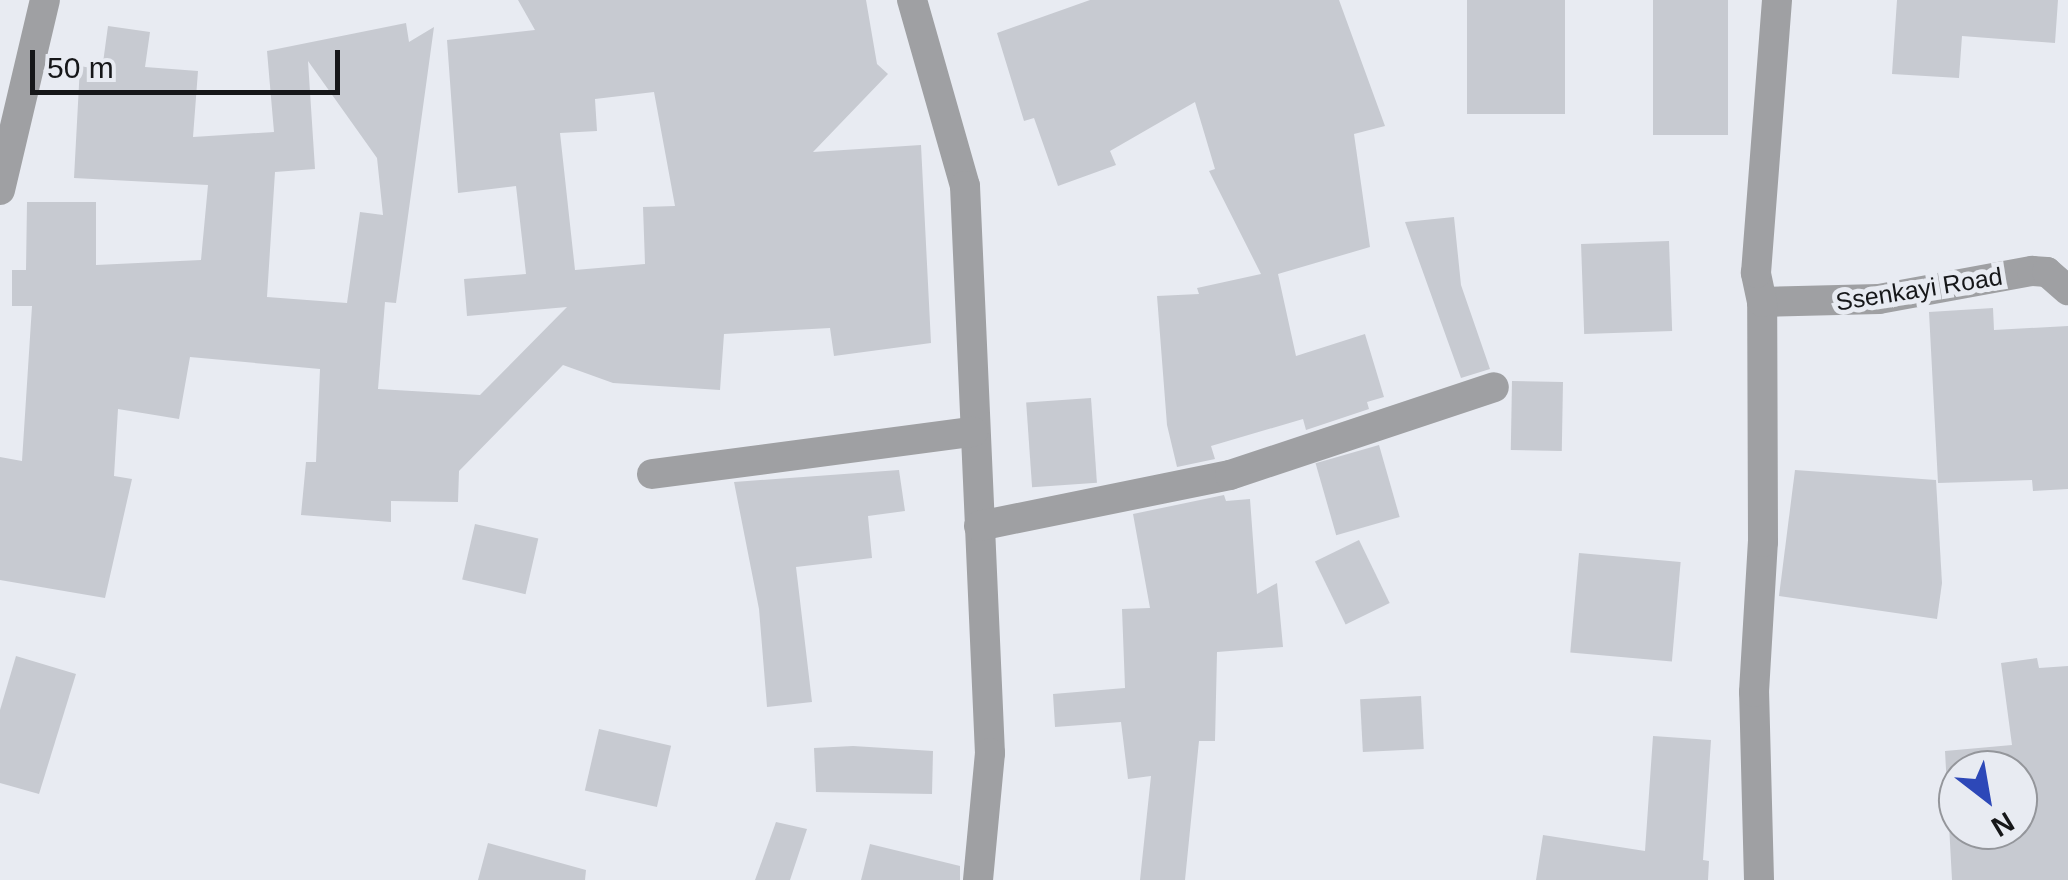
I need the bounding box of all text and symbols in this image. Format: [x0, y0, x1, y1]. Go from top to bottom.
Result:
scale bar [35, 30, 345, 92]
text: 50 m [47, 51, 114, 84]
street label: Ssenkayi Road [1834, 261, 2004, 317]
north arrow [1938, 750, 2038, 850]
text: N [1986, 806, 2019, 843]

